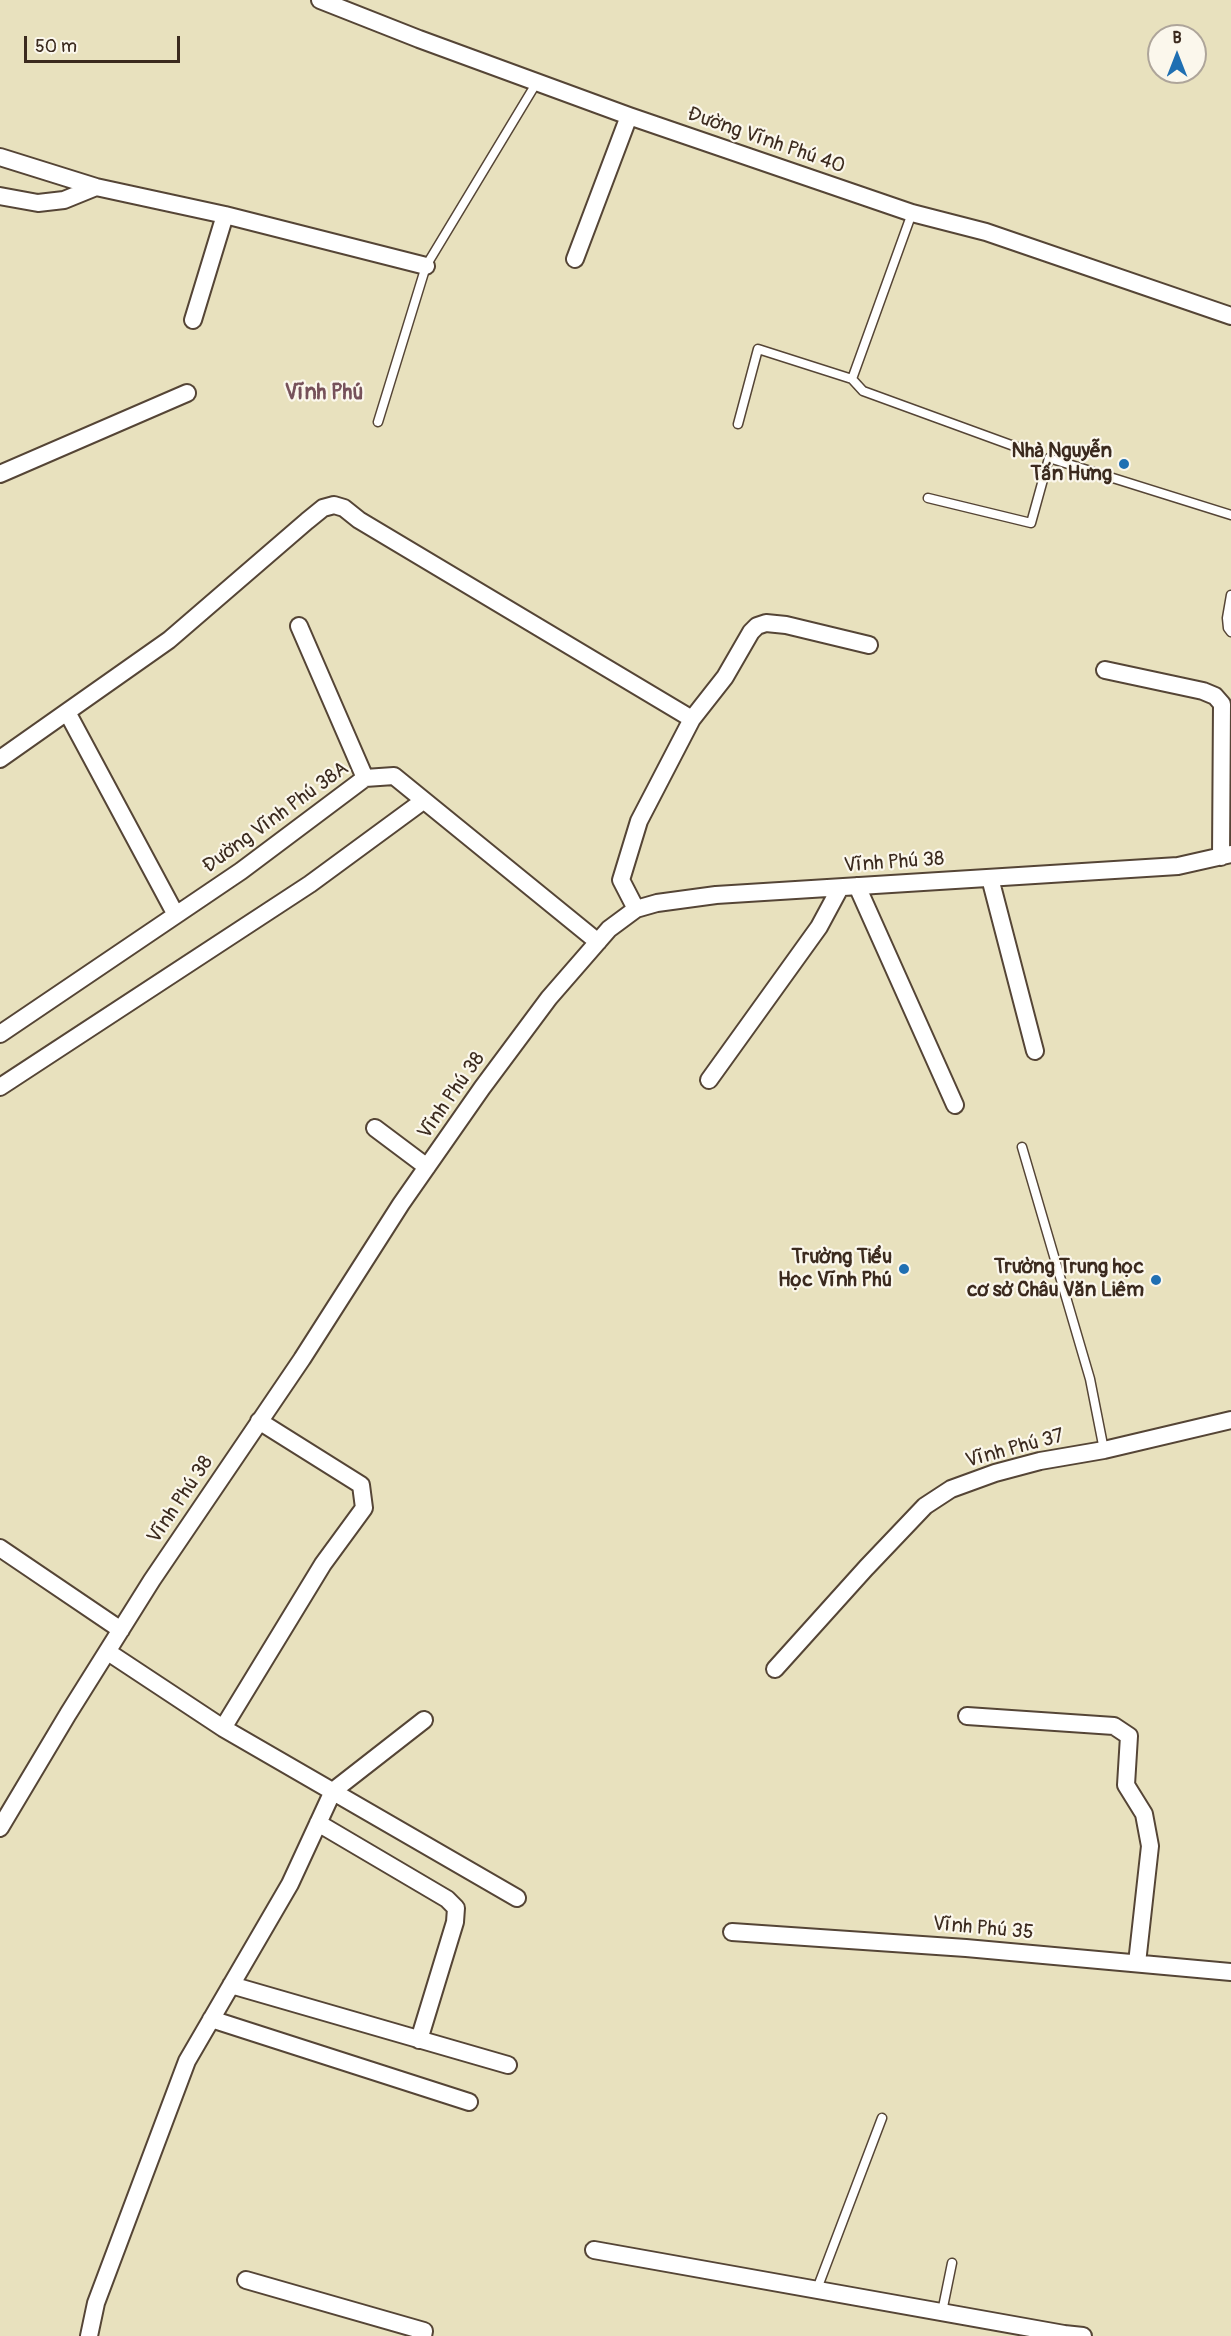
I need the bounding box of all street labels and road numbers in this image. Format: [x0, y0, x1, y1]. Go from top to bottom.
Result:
street label: Đường Vĩnh Phú 40 [684, 103, 848, 179]
street label: Đường Vĩnh Phú 38A [198, 757, 354, 879]
street label: Vĩnh Phú 38 [843, 848, 945, 878]
street label: Vĩnh Phú 38 [413, 1048, 491, 1144]
street label: Vĩnh Phú 37 [963, 1424, 1067, 1474]
street label: Vĩnh Phú 38 [143, 1452, 219, 1548]
street label: Vĩnh Phú 35 [932, 1913, 1034, 1945]

